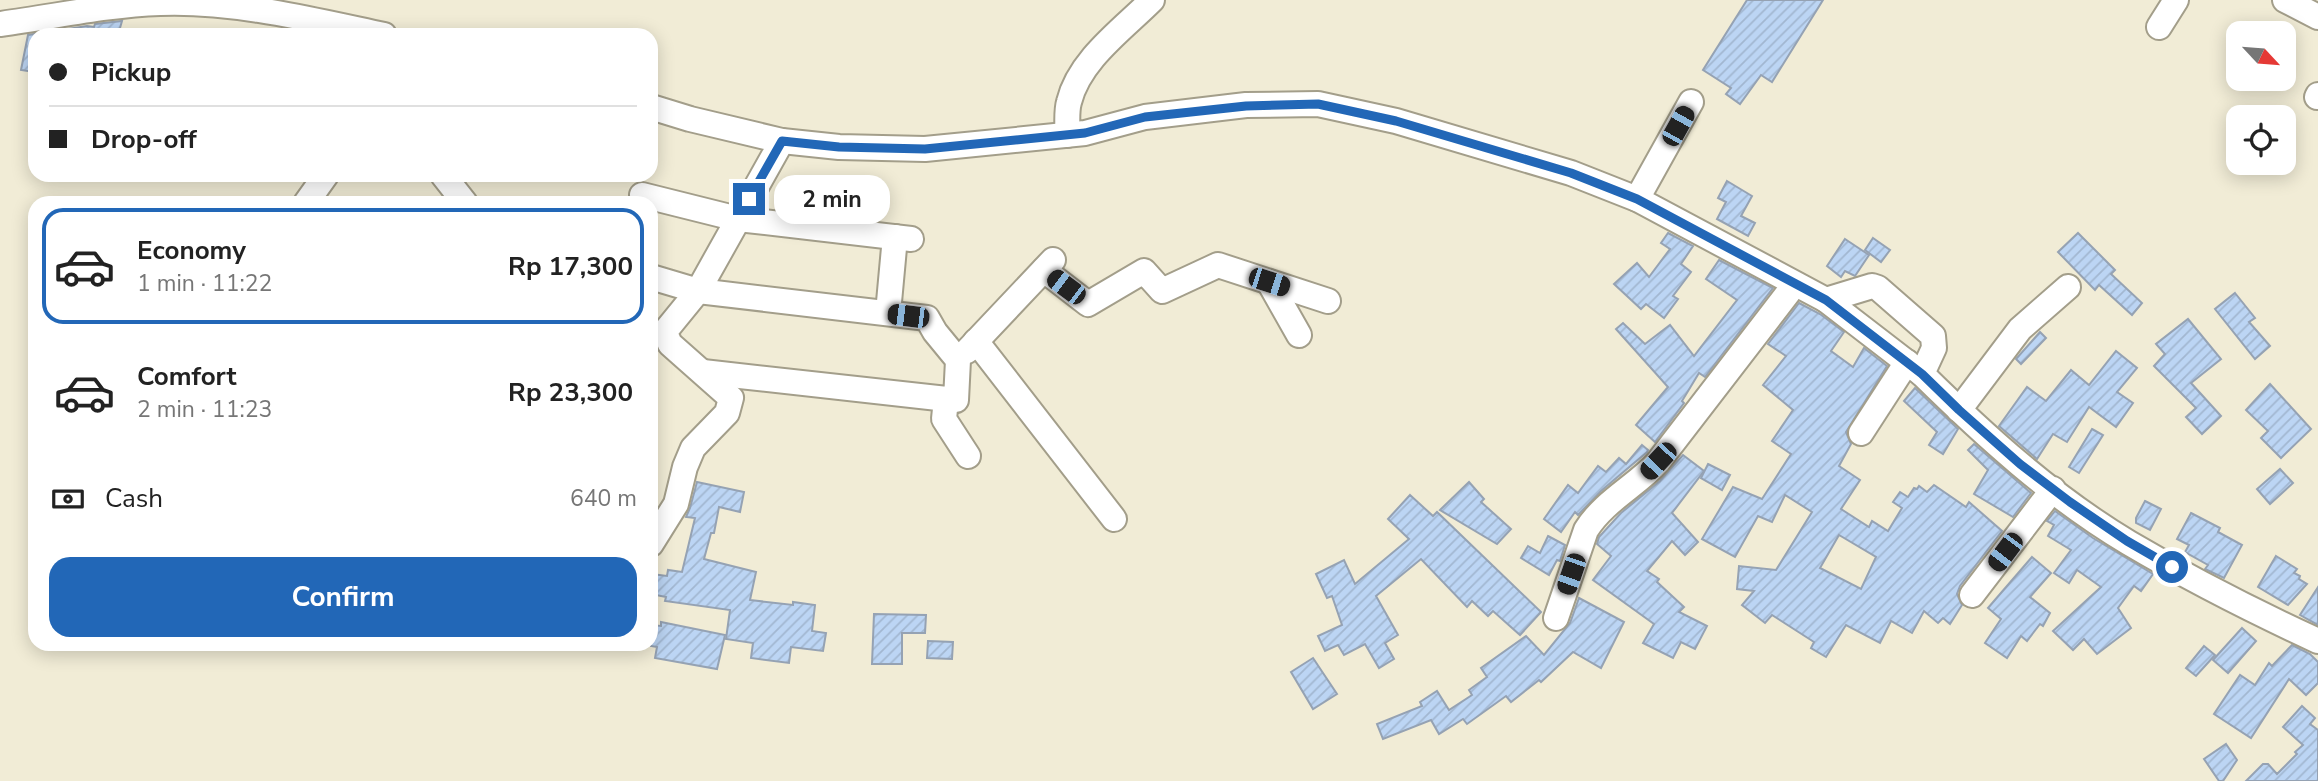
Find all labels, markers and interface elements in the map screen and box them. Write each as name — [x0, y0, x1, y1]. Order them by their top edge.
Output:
north arrow — [2226, 21, 2296, 91]
map controls — [2226, 21, 2296, 175]
text: Pickup — [91, 55, 171, 90]
car — [1659, 103, 1698, 149]
button: locate — [2226, 105, 2296, 175]
text: Drop-off — [91, 122, 197, 157]
callout: 2 min — [774, 174, 889, 224]
route end — [733, 183, 765, 215]
text: 2 min — [802, 184, 862, 215]
text: Economy — [137, 233, 246, 268]
icon: car — [53, 235, 116, 298]
text: Rp 17,300 — [508, 249, 633, 284]
car — [1043, 266, 1090, 308]
car — [1246, 266, 1293, 298]
text: 1 min · 11:22 — [137, 268, 272, 299]
car — [886, 303, 931, 329]
text: Comfort — [137, 359, 237, 394]
icon: car — [53, 361, 116, 424]
text: Rp 23,300 — [508, 375, 633, 410]
text: 2 min · 11:23 — [137, 394, 272, 425]
car — [1636, 438, 1681, 484]
icon: cash — [49, 480, 87, 518]
text: Cash — [105, 481, 163, 516]
text: 640 m — [570, 483, 637, 514]
car — [1984, 529, 2027, 575]
car — [1555, 551, 1588, 597]
route start — [2156, 551, 2188, 583]
button: Confirm — [49, 557, 637, 637]

